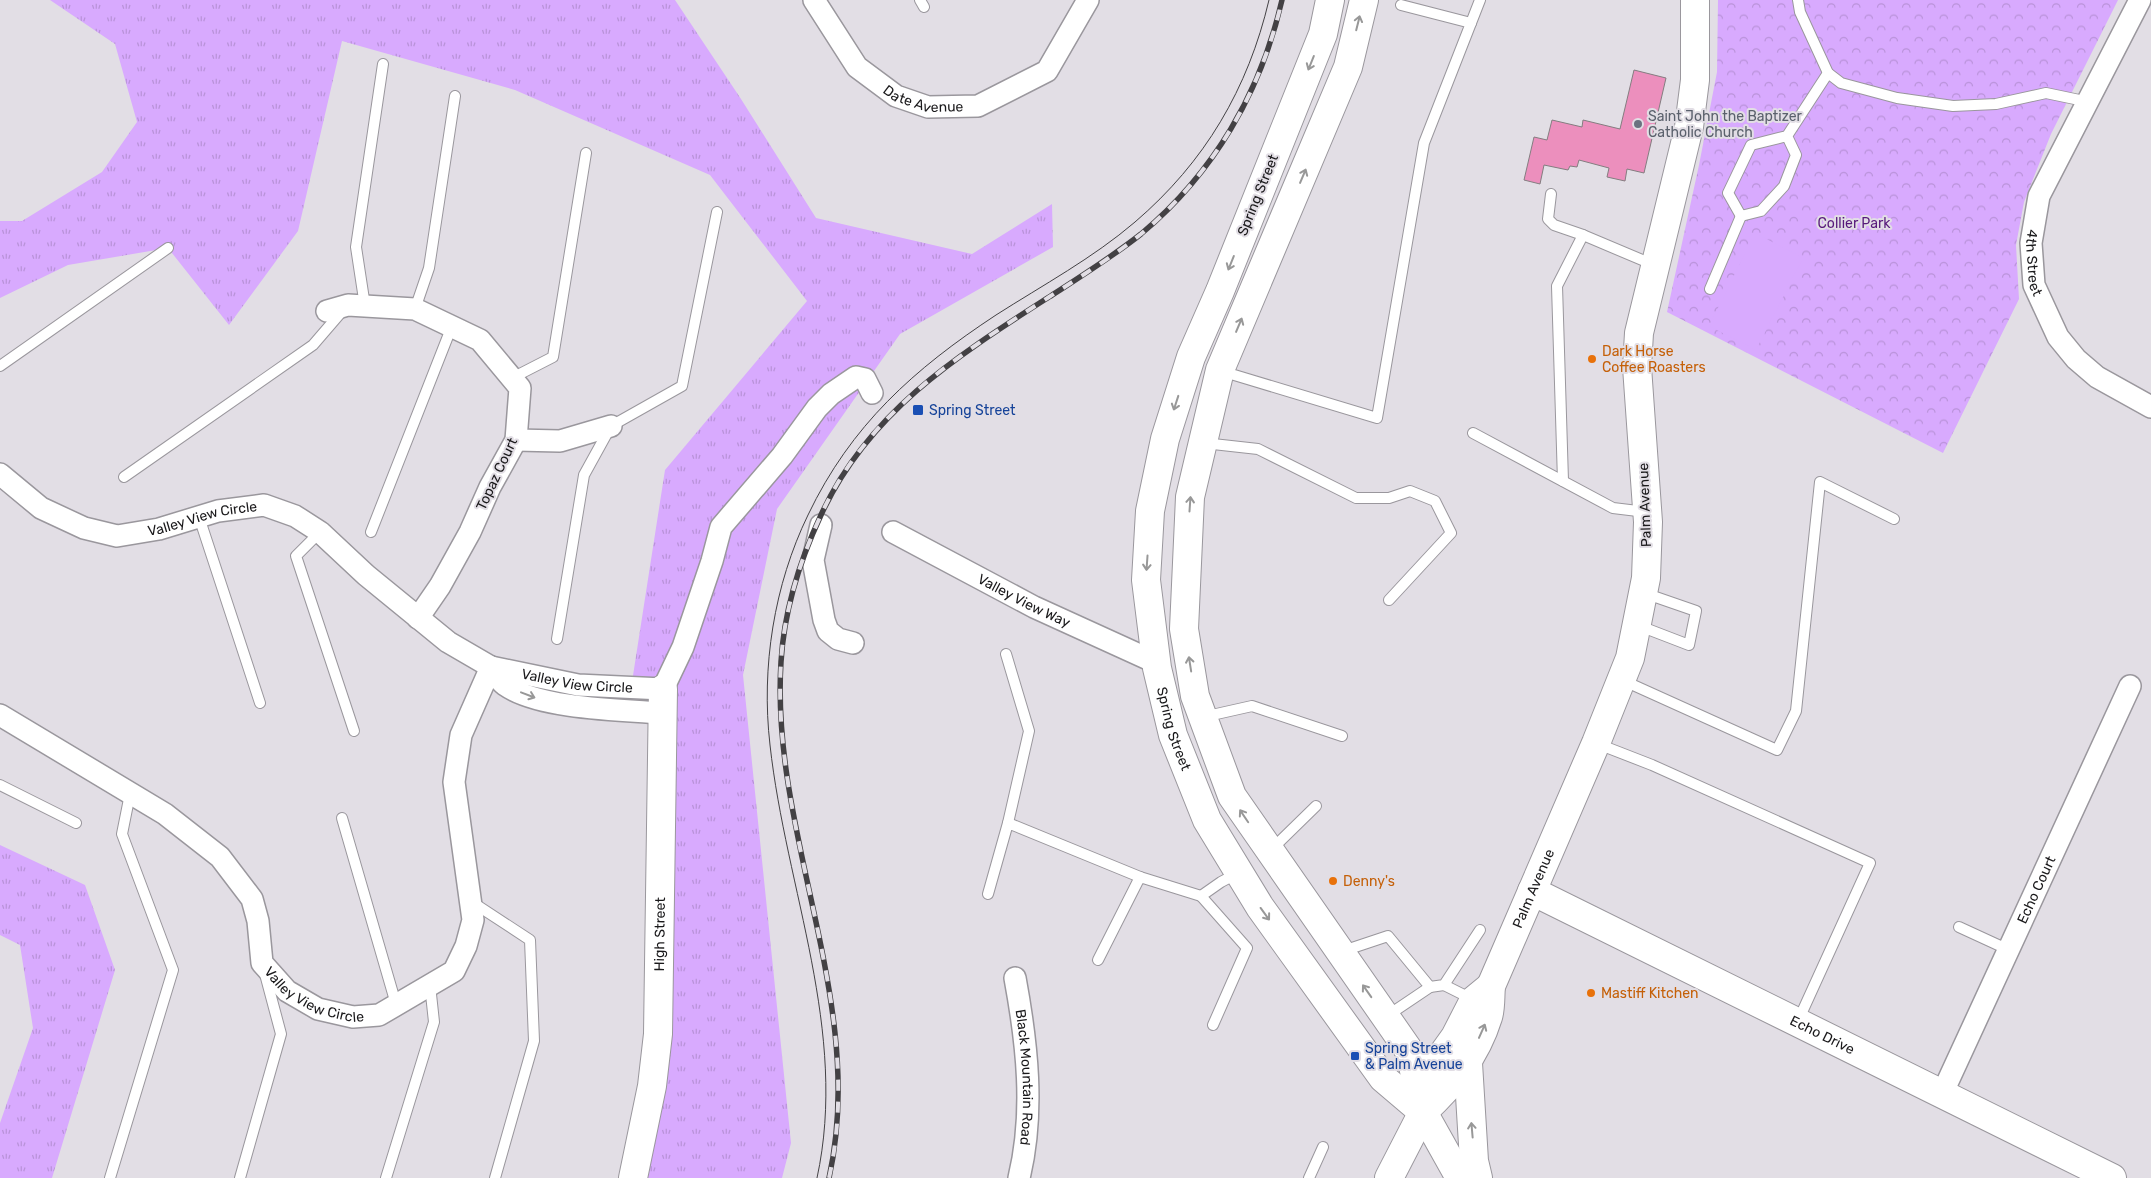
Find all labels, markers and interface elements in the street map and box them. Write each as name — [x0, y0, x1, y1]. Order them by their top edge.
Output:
one-way arrow — [1354, 16, 1364, 32]
one-way arrow — [1306, 55, 1316, 70]
street label: Date Avenue — [880, 81, 964, 116]
place label: Saint John the Baptizer Catholic Church — [1648, 108, 1803, 141]
marker: Saint John the Baptizer Catholic Church — [1632, 118, 1644, 130]
street label: Spring Street — [1234, 151, 1282, 238]
one-way arrow — [1298, 169, 1308, 184]
park label: Collier Park — [1818, 215, 1891, 232]
street label: 4th Street — [2022, 228, 2047, 299]
one-way arrow — [1226, 255, 1235, 270]
one-way arrow — [1235, 318, 1245, 333]
place label: Dark Horse Coffee Roasters — [1602, 343, 1706, 376]
marker: Dark Horse Coffee Roasters — [1586, 353, 1598, 365]
one-way arrow — [1171, 395, 1181, 411]
place label: Spring Street — [929, 402, 1016, 419]
marker: Spring Street — [911, 403, 925, 417]
street label: Topaz Court — [473, 435, 521, 513]
street label: Palm Avenue — [1635, 462, 1655, 548]
one-way arrow — [1186, 496, 1195, 512]
street label: Valley View Circle — [146, 497, 258, 539]
one-way arrow — [1142, 554, 1151, 570]
street label: Valley View Way — [975, 570, 1073, 631]
one-way arrow — [1184, 656, 1194, 672]
street label: Valley View Circle — [520, 665, 633, 696]
street label: Spring Street — [1153, 685, 1195, 773]
one-way arrow — [520, 691, 535, 700]
one-way arrow — [1239, 809, 1250, 823]
street label: Palm Avenue — [1509, 846, 1558, 931]
street label: Echo Court — [2013, 853, 2059, 926]
place label: Denny's — [1343, 873, 1395, 890]
marker: Denny's — [1327, 875, 1339, 887]
street label: High Street — [650, 897, 668, 972]
one-way arrow — [1260, 907, 1270, 921]
street label: Valley View Circle — [261, 963, 365, 1026]
one-way arrow — [1362, 984, 1372, 998]
place label: Mastiff Kitchen — [1601, 985, 1698, 1002]
marker: Mastiff Kitchen — [1585, 987, 1597, 999]
street label: Black Mountain Road — [1012, 1008, 1036, 1146]
street label: Echo Drive — [1787, 1012, 1858, 1058]
one-way arrow — [1478, 1024, 1487, 1039]
place label: Spring Street & Palm Avenue — [1365, 1040, 1463, 1073]
marker: Spring Street & Palm Avenue — [1349, 1050, 1361, 1062]
one-way arrow — [1467, 1122, 1476, 1138]

